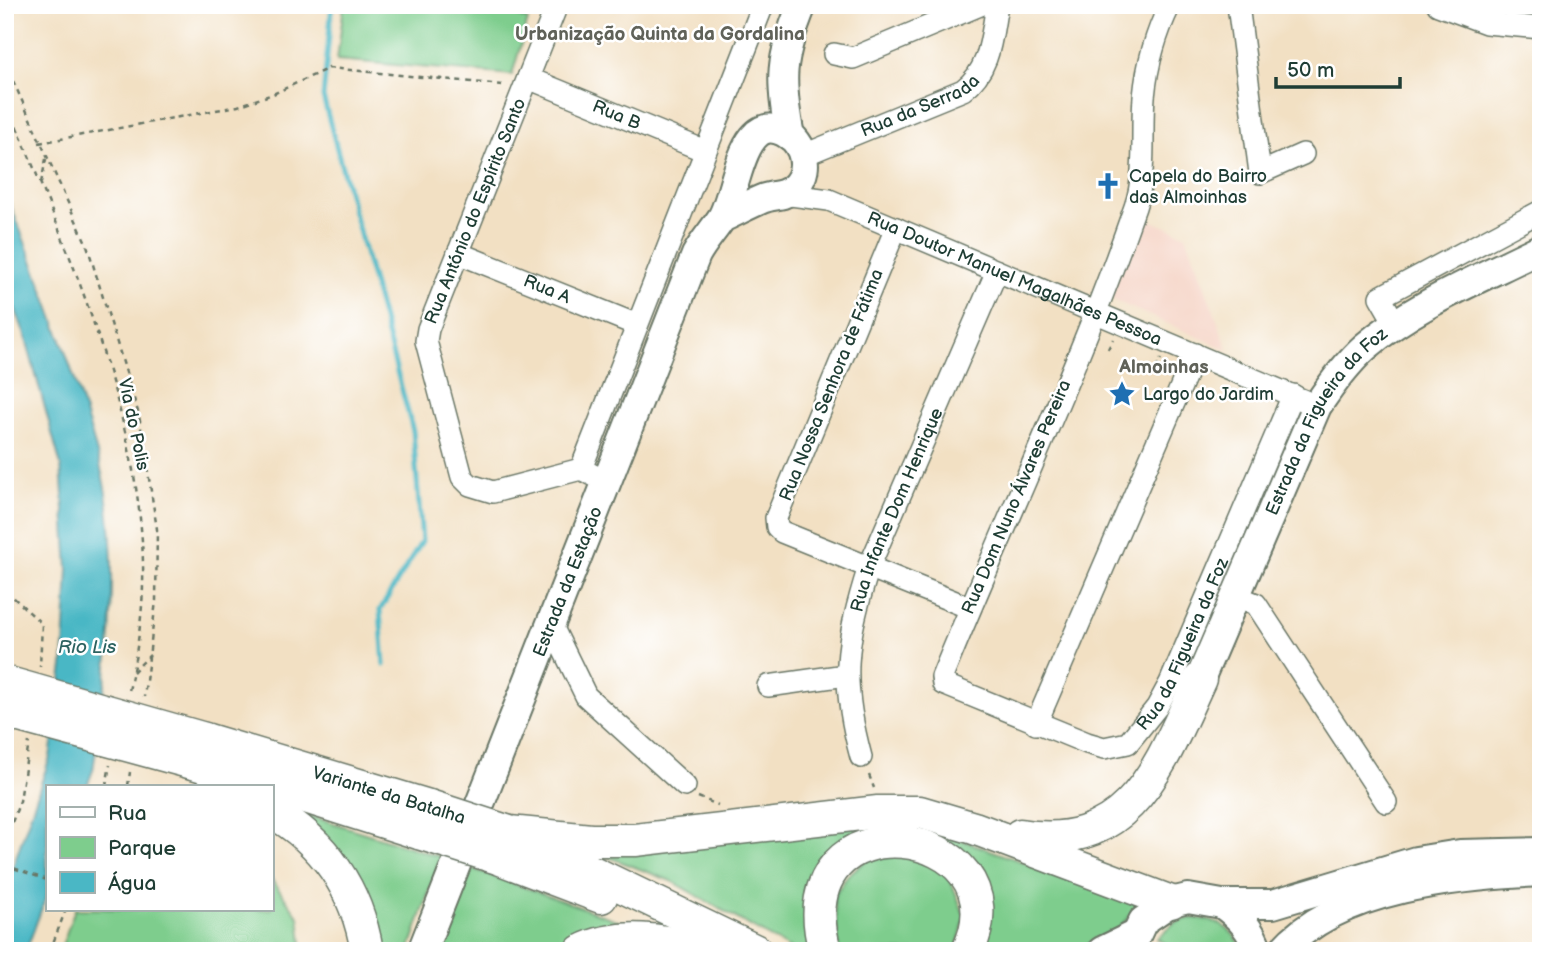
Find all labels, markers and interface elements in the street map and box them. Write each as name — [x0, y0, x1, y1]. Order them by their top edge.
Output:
district label: Urbanização Quinta da Gordalina — [515, 23, 805, 46]
scale bar — [1276, 46, 1401, 90]
text: 50 m — [1287, 58, 1334, 83]
street label: Rua da Serrada — [858, 71, 984, 142]
street label: Rua António do Espírito Santo — [421, 95, 530, 327]
street label: Rua B — [589, 96, 644, 134]
place label: Capela do Bairro das Almoinhas — [1129, 166, 1267, 208]
church icon: Capela do Bairro das Almoinhas — [1093, 171, 1123, 201]
street label: Rua Doutor Manuel Magalhães Pessoa — [864, 207, 1165, 350]
street label: Rua Nossa Senhora de Fátima — [775, 266, 888, 504]
street label: Rua A — [520, 270, 573, 308]
street label: Estrada da Figueira da Foz — [1261, 323, 1392, 518]
district label: Almoinhas — [1118, 356, 1209, 379]
street label: Via do Polis — [113, 376, 154, 472]
street label: Rua Dom Nuno Álvares Pereira — [956, 376, 1075, 618]
place icon: Largo do Jardim — [1107, 379, 1137, 409]
place label: Largo do Jardim — [1143, 384, 1274, 405]
street label: Rua Infante Dom Henrique — [846, 404, 948, 614]
street label: Estrada da Estação — [529, 504, 607, 660]
street label: Rua da Figueira da Foz — [1132, 554, 1233, 735]
water label: Rio Lis — [58, 636, 117, 659]
street label: Variante da Batalha — [310, 762, 468, 829]
legend — [46, 785, 273, 911]
text: Rua — [108, 801, 147, 826]
text: Parque — [108, 836, 176, 861]
text: Água — [108, 871, 156, 896]

